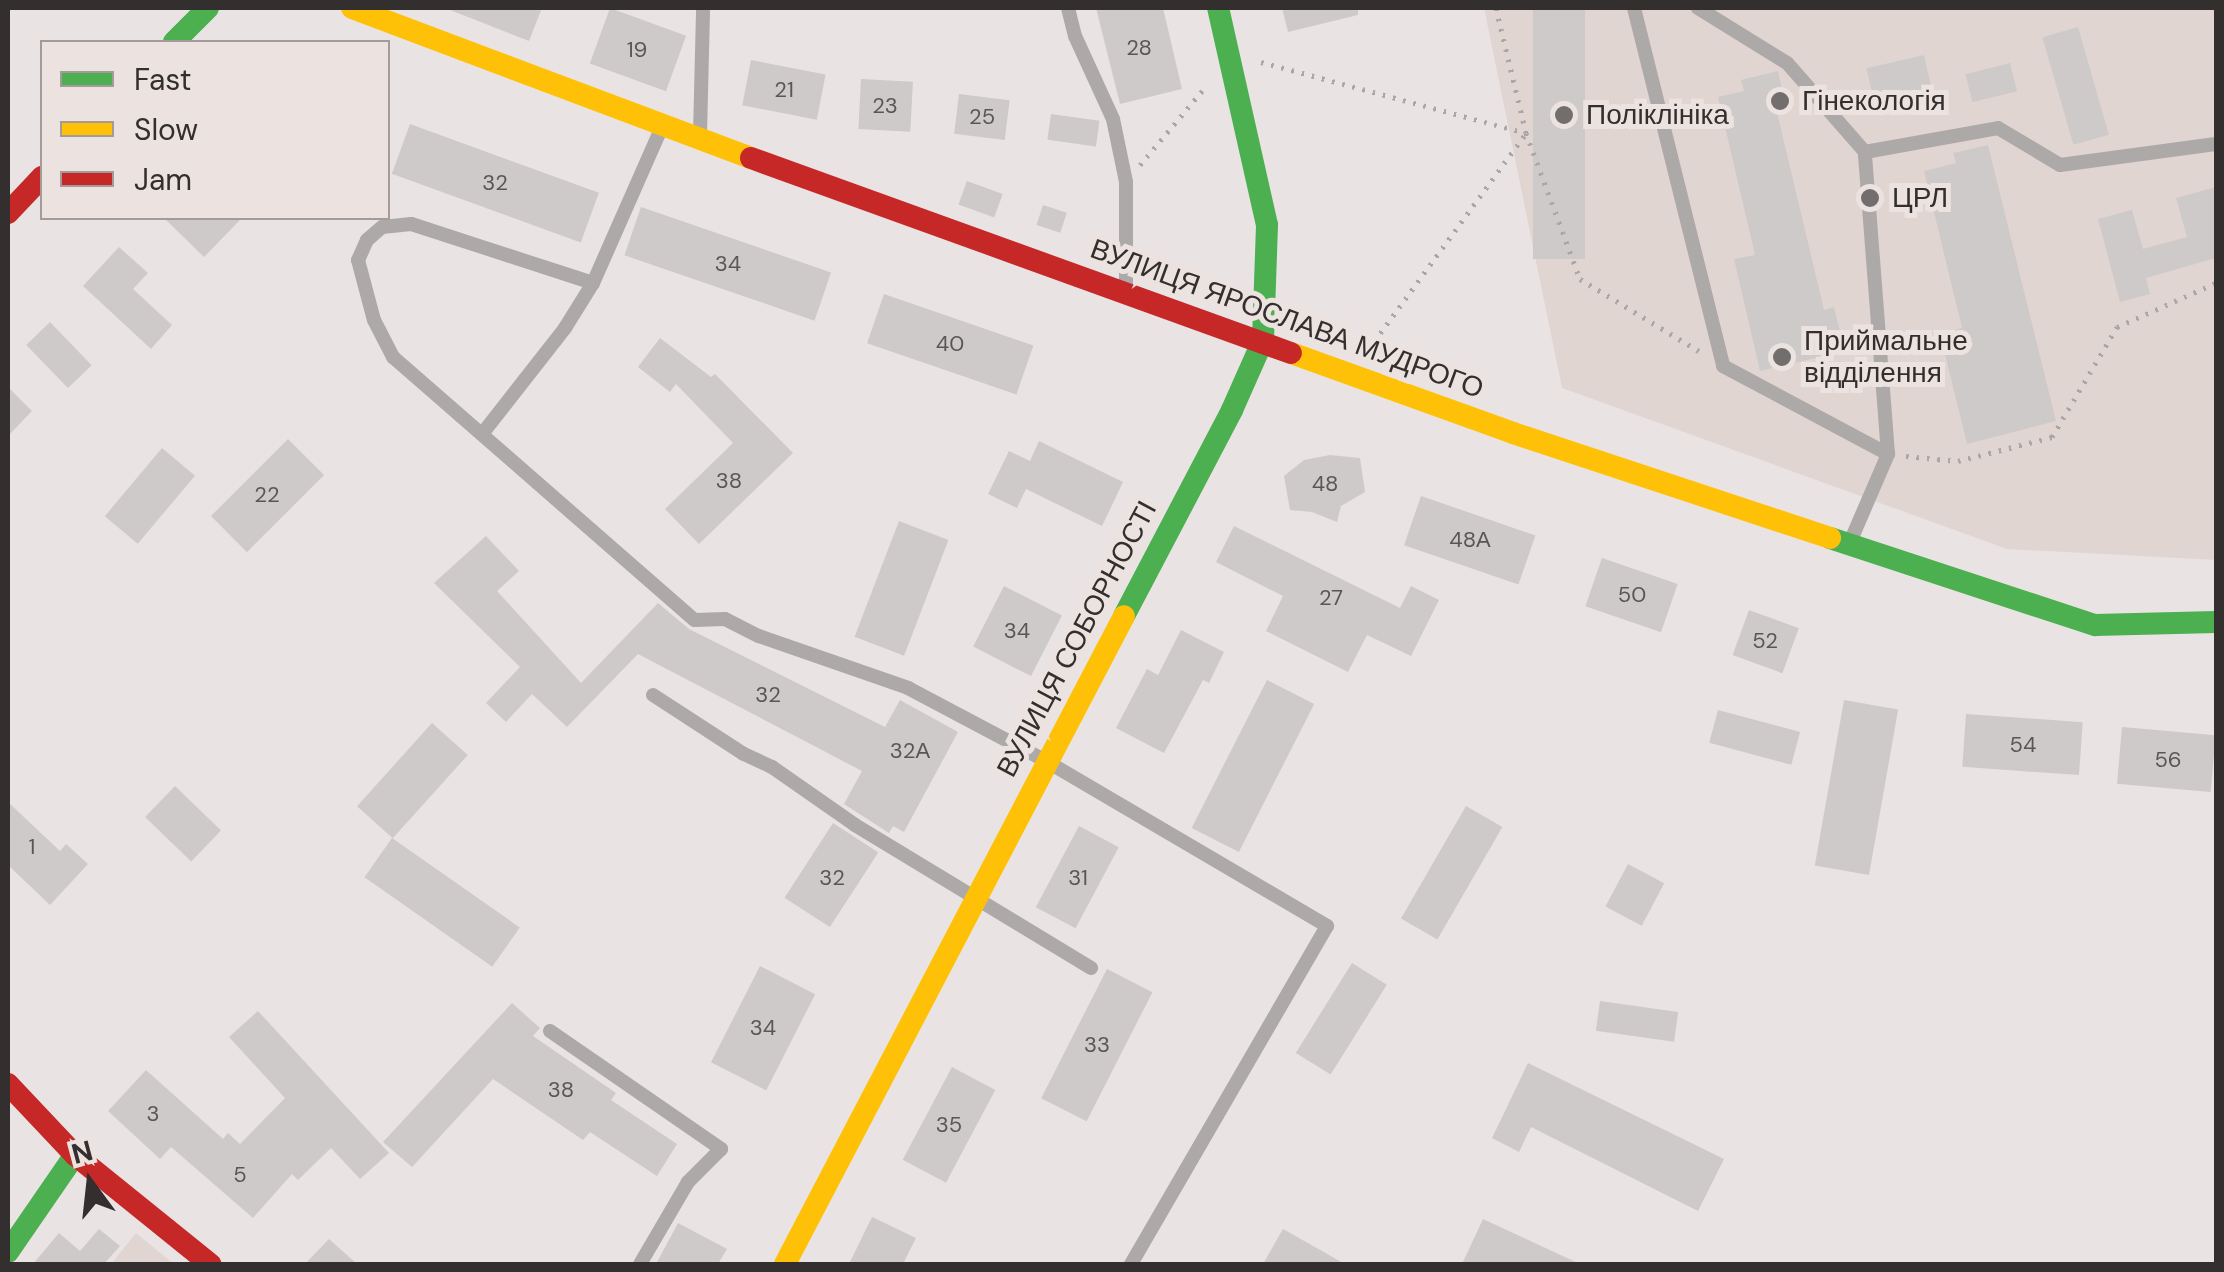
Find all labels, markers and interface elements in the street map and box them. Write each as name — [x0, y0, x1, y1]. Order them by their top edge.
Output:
house number: 28 — [1126, 35, 1152, 61]
house number: 19 — [627, 37, 647, 63]
legend — [40, 40, 390, 220]
text: Fast — [134, 60, 192, 99]
house number: 21 — [774, 77, 794, 103]
place label: Гінекологія — [1802, 84, 1946, 118]
marker: Гінекологія — [1767, 88, 1793, 114]
house number: 23 — [872, 93, 898, 119]
place label: Поліклініка — [1586, 98, 1729, 132]
marker: Поліклініка — [1551, 102, 1577, 128]
house number: 25 — [969, 104, 995, 130]
text: Slow — [134, 110, 198, 149]
text: Jam — [134, 160, 192, 199]
house number: 32 — [482, 170, 508, 196]
place label: ЦРЛ — [1892, 181, 1948, 215]
marker: ЦРЛ — [1857, 185, 1883, 211]
street label: ВУЛИЦЯ ЯРОСЛАВА МУДРОГО — [1086, 232, 1488, 406]
house number: 34 — [715, 251, 741, 277]
place label: Приймальне відділення — [1804, 324, 1968, 390]
house number: 40 — [936, 331, 964, 357]
marker: Приймальне відділення — [1769, 344, 1795, 370]
house number: 38 — [716, 468, 742, 494]
house number: 48 — [1312, 471, 1338, 497]
house number: 22 — [254, 482, 280, 508]
street label: ВУЛИЦЯ СОБОРНОСТІ — [990, 495, 1164, 783]
house number: 48А — [1449, 527, 1491, 553]
house number: 50 — [1618, 582, 1646, 608]
house number: 27 — [1319, 585, 1343, 611]
house number: 34 — [1004, 618, 1030, 644]
house number: 52 — [1752, 628, 1778, 654]
house number: 32 — [755, 682, 781, 708]
house number: 54 — [2010, 732, 2036, 758]
house number: 32А — [890, 738, 930, 764]
house number: 56 — [2154, 747, 2182, 773]
house number: 1 — [29, 834, 35, 860]
house number: 32 — [819, 865, 845, 891]
house number: 31 — [1068, 865, 1088, 891]
house number: 34 — [750, 1015, 776, 1041]
house number: 33 — [1084, 1032, 1110, 1058]
house number: 38 — [548, 1077, 574, 1103]
house number: 3 — [146, 1101, 160, 1127]
house number: 35 — [936, 1112, 962, 1138]
north arrow — [40, 1132, 140, 1232]
text: N — [67, 1132, 97, 1173]
house number: 5 — [233, 1162, 247, 1188]

